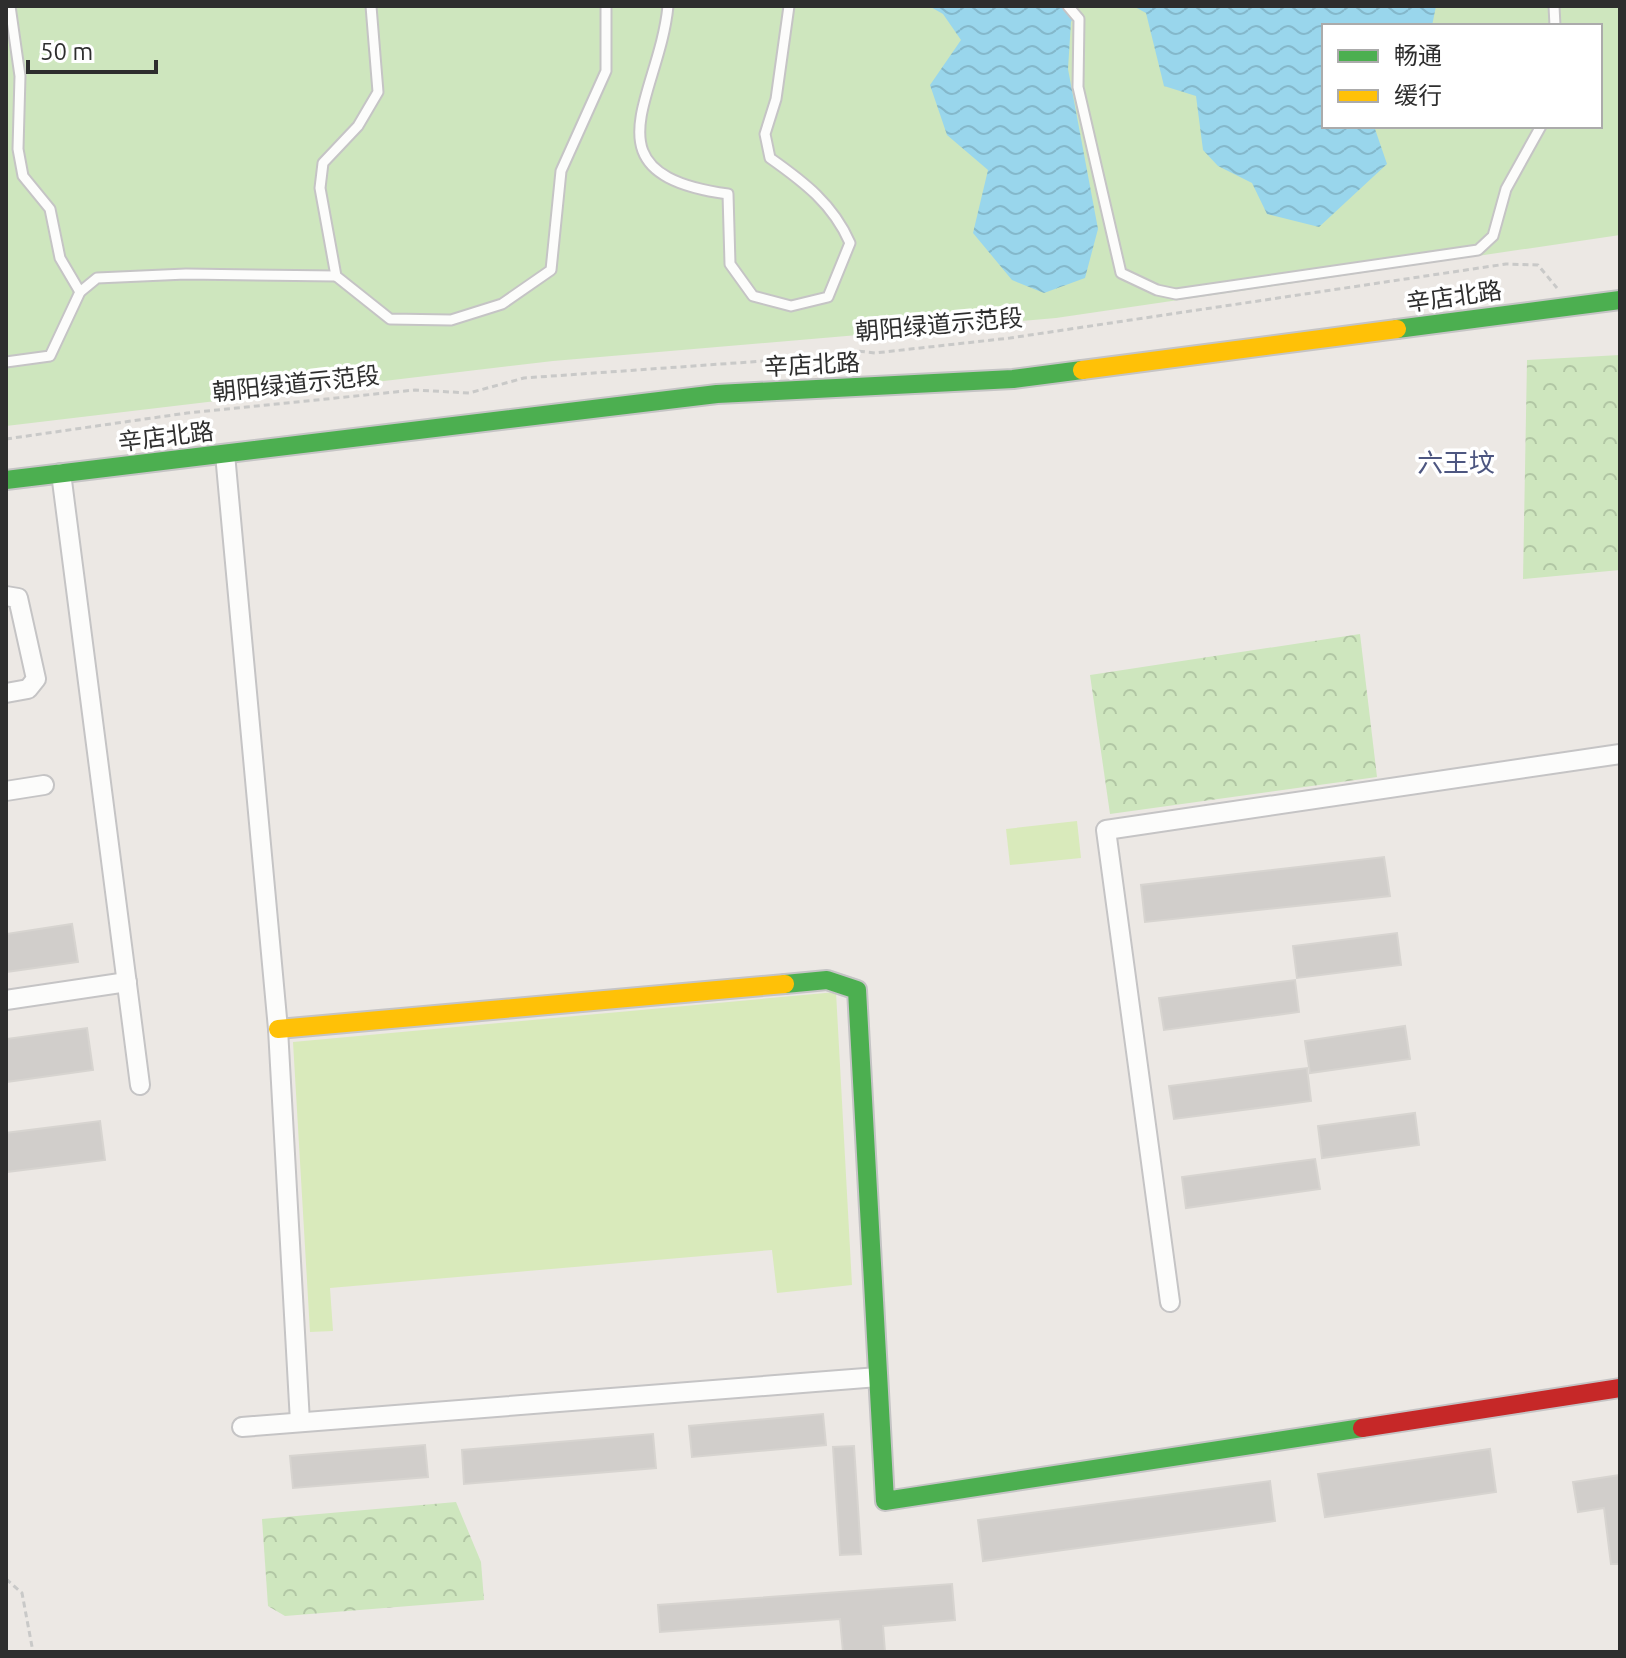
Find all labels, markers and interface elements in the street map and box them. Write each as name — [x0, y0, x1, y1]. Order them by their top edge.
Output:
scale bar — [28, 24, 156, 74]
legend — [1322, 24, 1602, 128]
text: 50 m — [40, 38, 93, 65]
text: 畅通 — [1394, 42, 1442, 69]
text: 缓行 — [1394, 82, 1442, 109]
street label: 辛店北路 — [1405, 276, 1503, 317]
street label: 朝阳绿道示范段 — [854, 304, 1024, 345]
street label: 辛店北路 — [763, 349, 861, 380]
street label: 朝阳绿道示范段 — [211, 361, 381, 406]
street label: 辛店北路 — [117, 417, 215, 456]
district label: 六王坟 — [1417, 448, 1495, 477]

